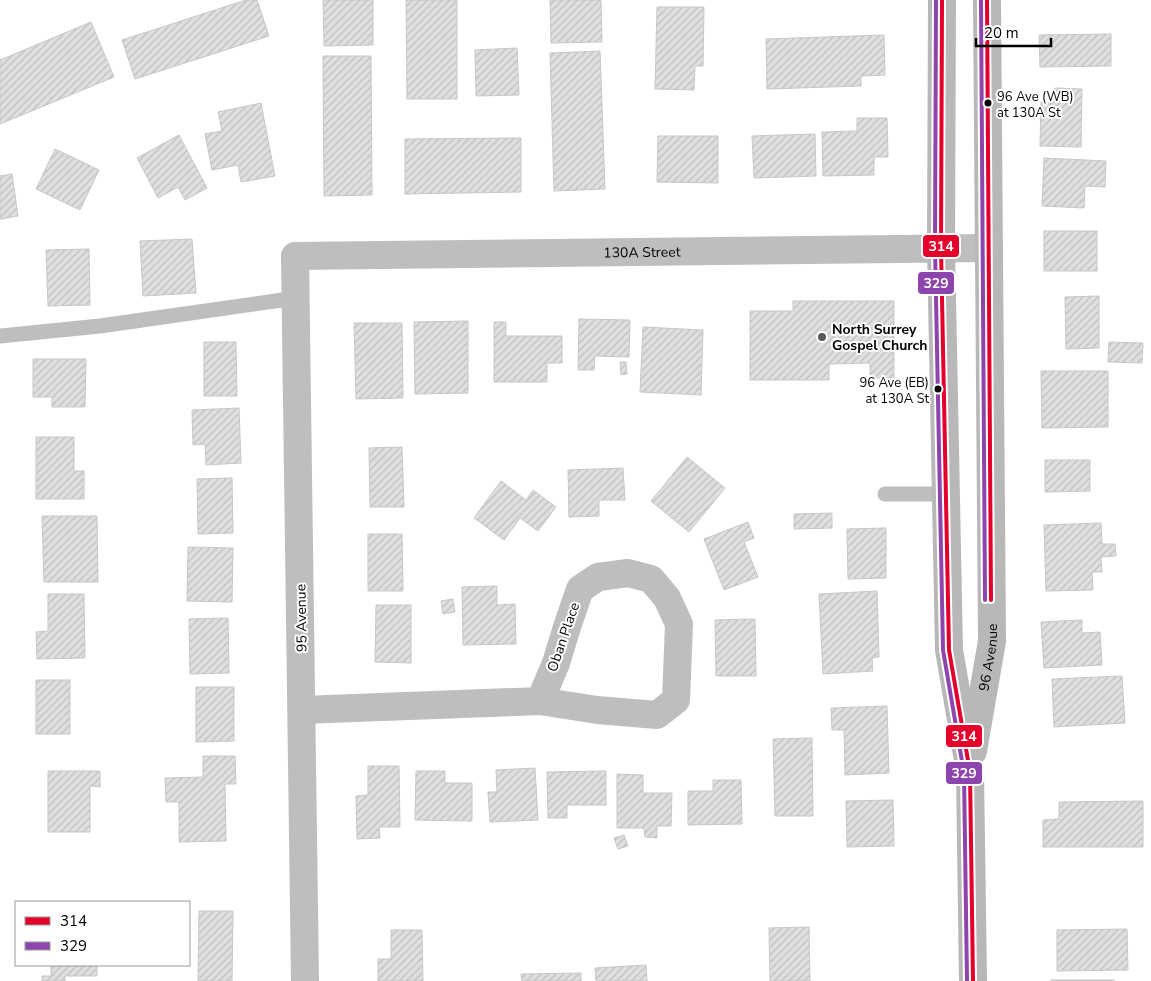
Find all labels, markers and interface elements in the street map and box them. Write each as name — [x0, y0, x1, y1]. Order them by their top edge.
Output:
scale bar — [976, 15, 1051, 47]
text: 20 m — [984, 23, 1019, 43]
place label: 96 Ave (WB) at 130A St — [997, 88, 1074, 122]
marker: 96 Ave (WB) at 130A St — [983, 98, 993, 108]
line badge: 314 — [922, 234, 960, 258]
text: 314 — [928, 237, 954, 256]
street label: 130A Street — [603, 243, 681, 262]
line badge: 329 — [917, 271, 955, 295]
text: 329 — [923, 274, 949, 293]
place label: North Surrey Gospel Church — [832, 320, 927, 355]
marker: North Surrey Gospel Church — [816, 331, 828, 343]
place label: 96 Ave (EB) at 130A St — [859, 374, 929, 408]
marker: 96 Ave (EB) at 130A St — [933, 384, 943, 394]
street label: 95 Avenue — [291, 584, 312, 652]
street label: Oban Place — [543, 600, 584, 674]
street label: 96 Avenue — [975, 624, 1002, 693]
line badge: 314 — [945, 724, 983, 748]
text: 314 — [951, 727, 977, 746]
line badge: 329 — [945, 761, 983, 785]
text: 329 — [951, 764, 977, 783]
legend — [15, 901, 190, 966]
text: 314 — [60, 911, 87, 931]
text: 329 — [60, 936, 87, 956]

